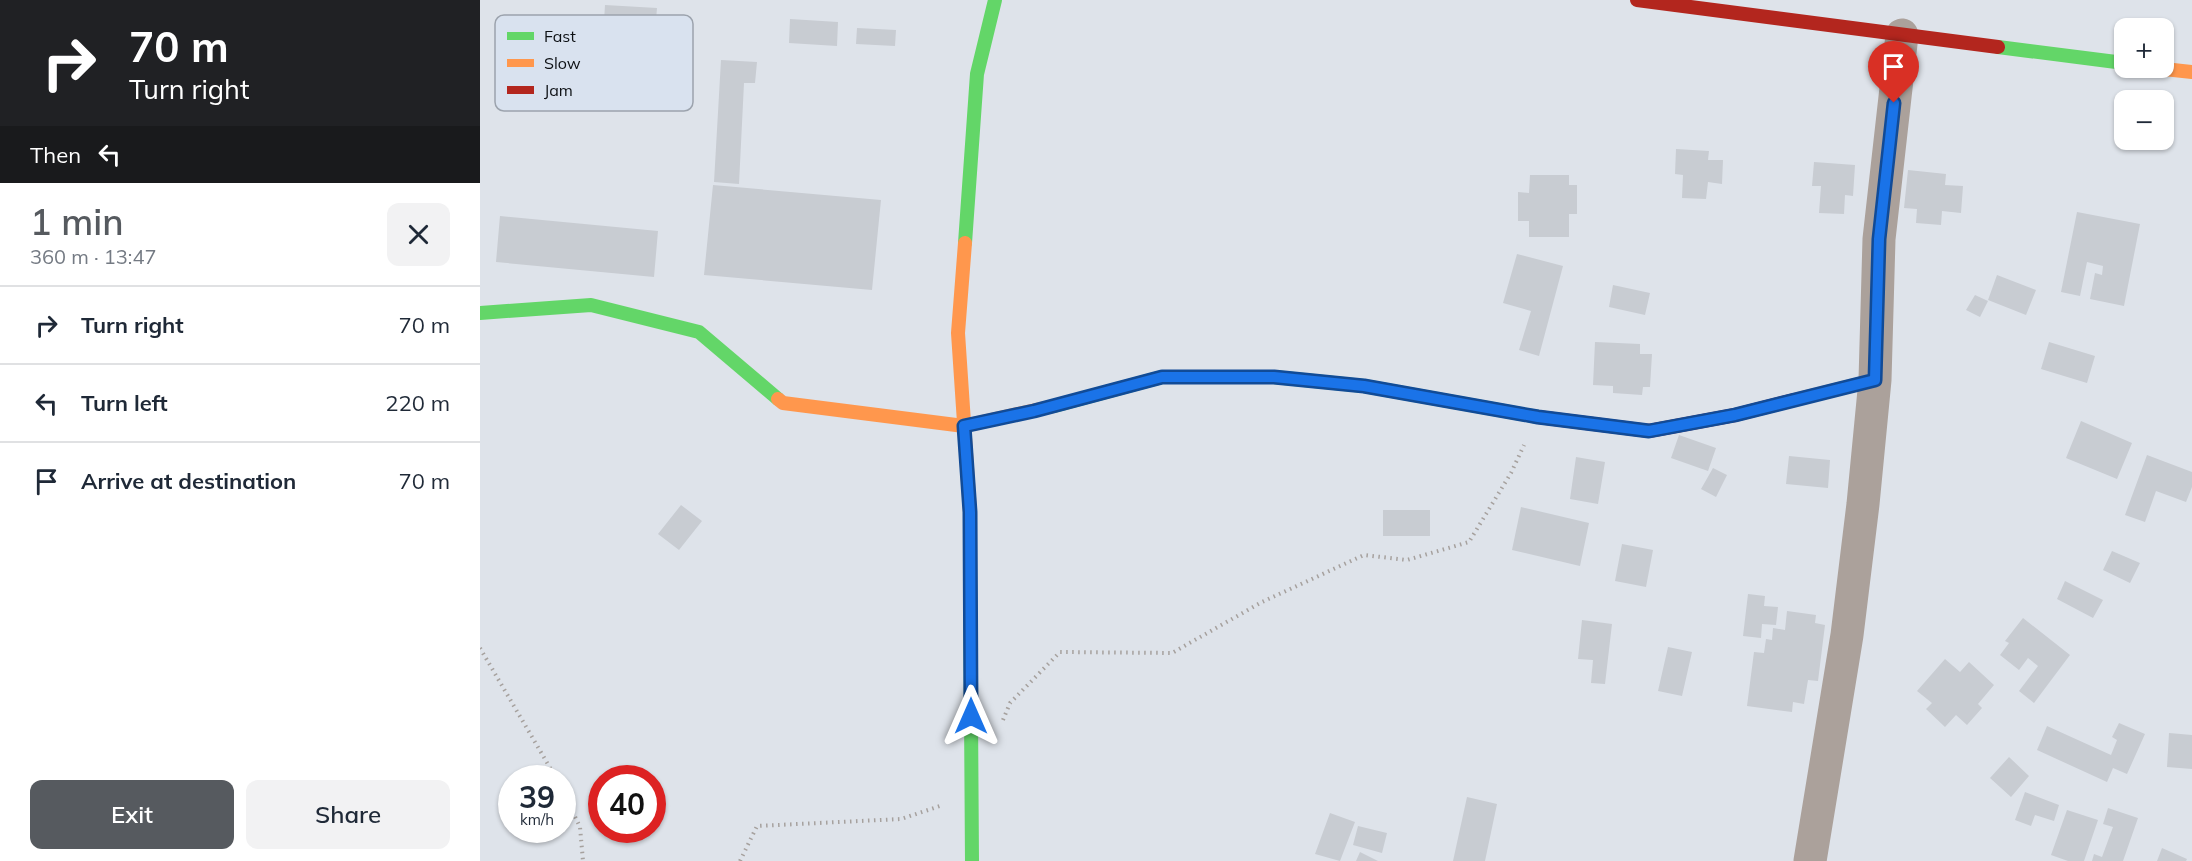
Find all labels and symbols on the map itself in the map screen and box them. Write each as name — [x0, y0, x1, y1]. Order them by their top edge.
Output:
legend — [495, 15, 693, 111]
text: Fast — [544, 26, 576, 46]
pin — [1868, 41, 1919, 103]
text: Slow — [544, 53, 581, 73]
text: Jam — [544, 80, 573, 100]
position arrow — [939, 684, 1003, 748]
speed limit sign: 40 — [588, 765, 666, 843]

